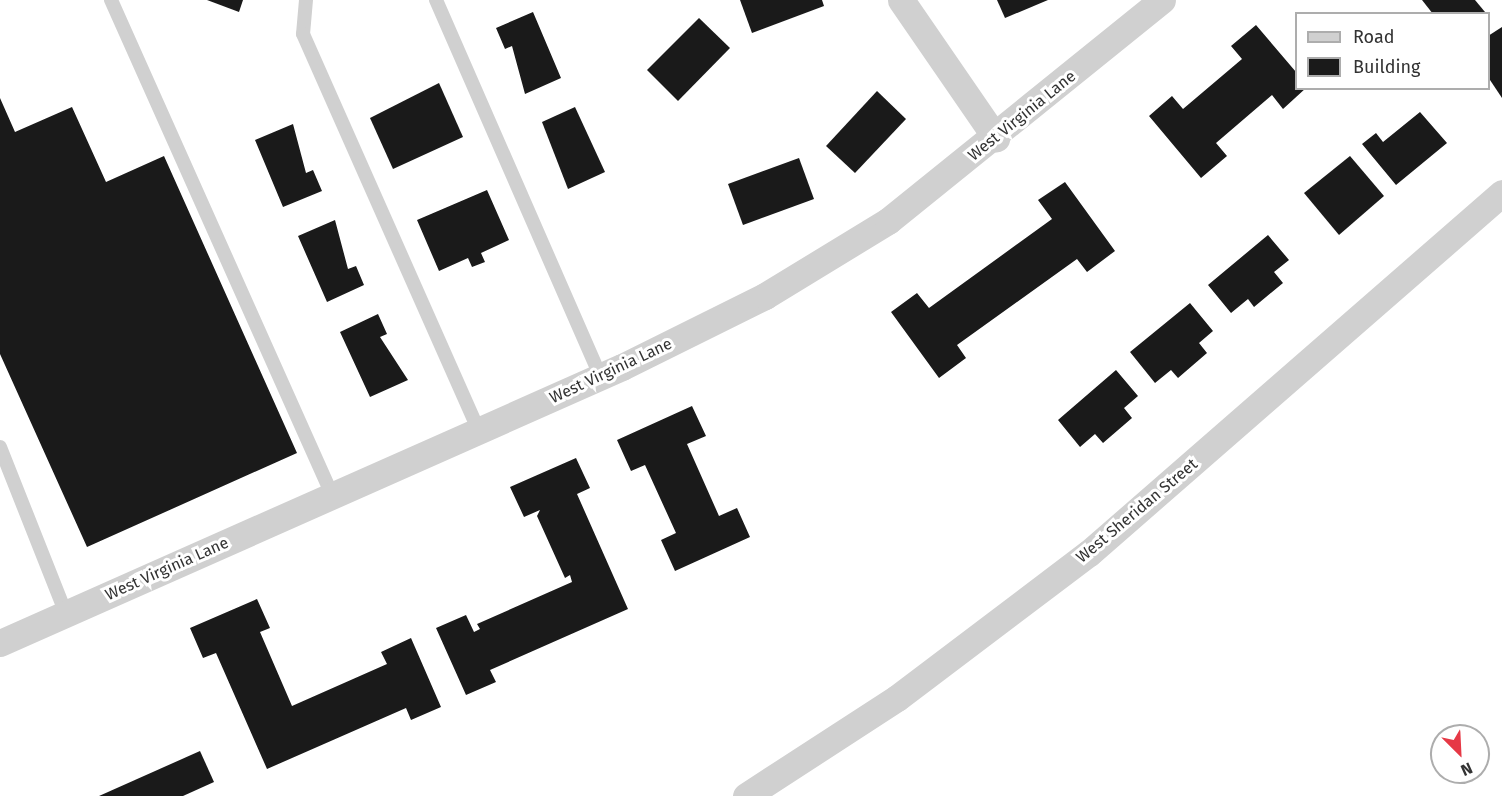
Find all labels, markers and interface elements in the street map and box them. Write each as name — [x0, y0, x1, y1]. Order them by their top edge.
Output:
legend — [1295, 12, 1490, 90]
text: Road — [1353, 26, 1395, 48]
text: Building — [1353, 56, 1420, 78]
street label: West Virginia Lane — [964, 67, 1080, 165]
street label: West Virginia Lane — [547, 334, 675, 408]
street label: West Sheridan Street — [1073, 455, 1201, 567]
street label: West Virginia Lane — [102, 533, 232, 605]
north arrow — [1430, 724, 1490, 784]
text: N — [1458, 758, 1475, 780]

